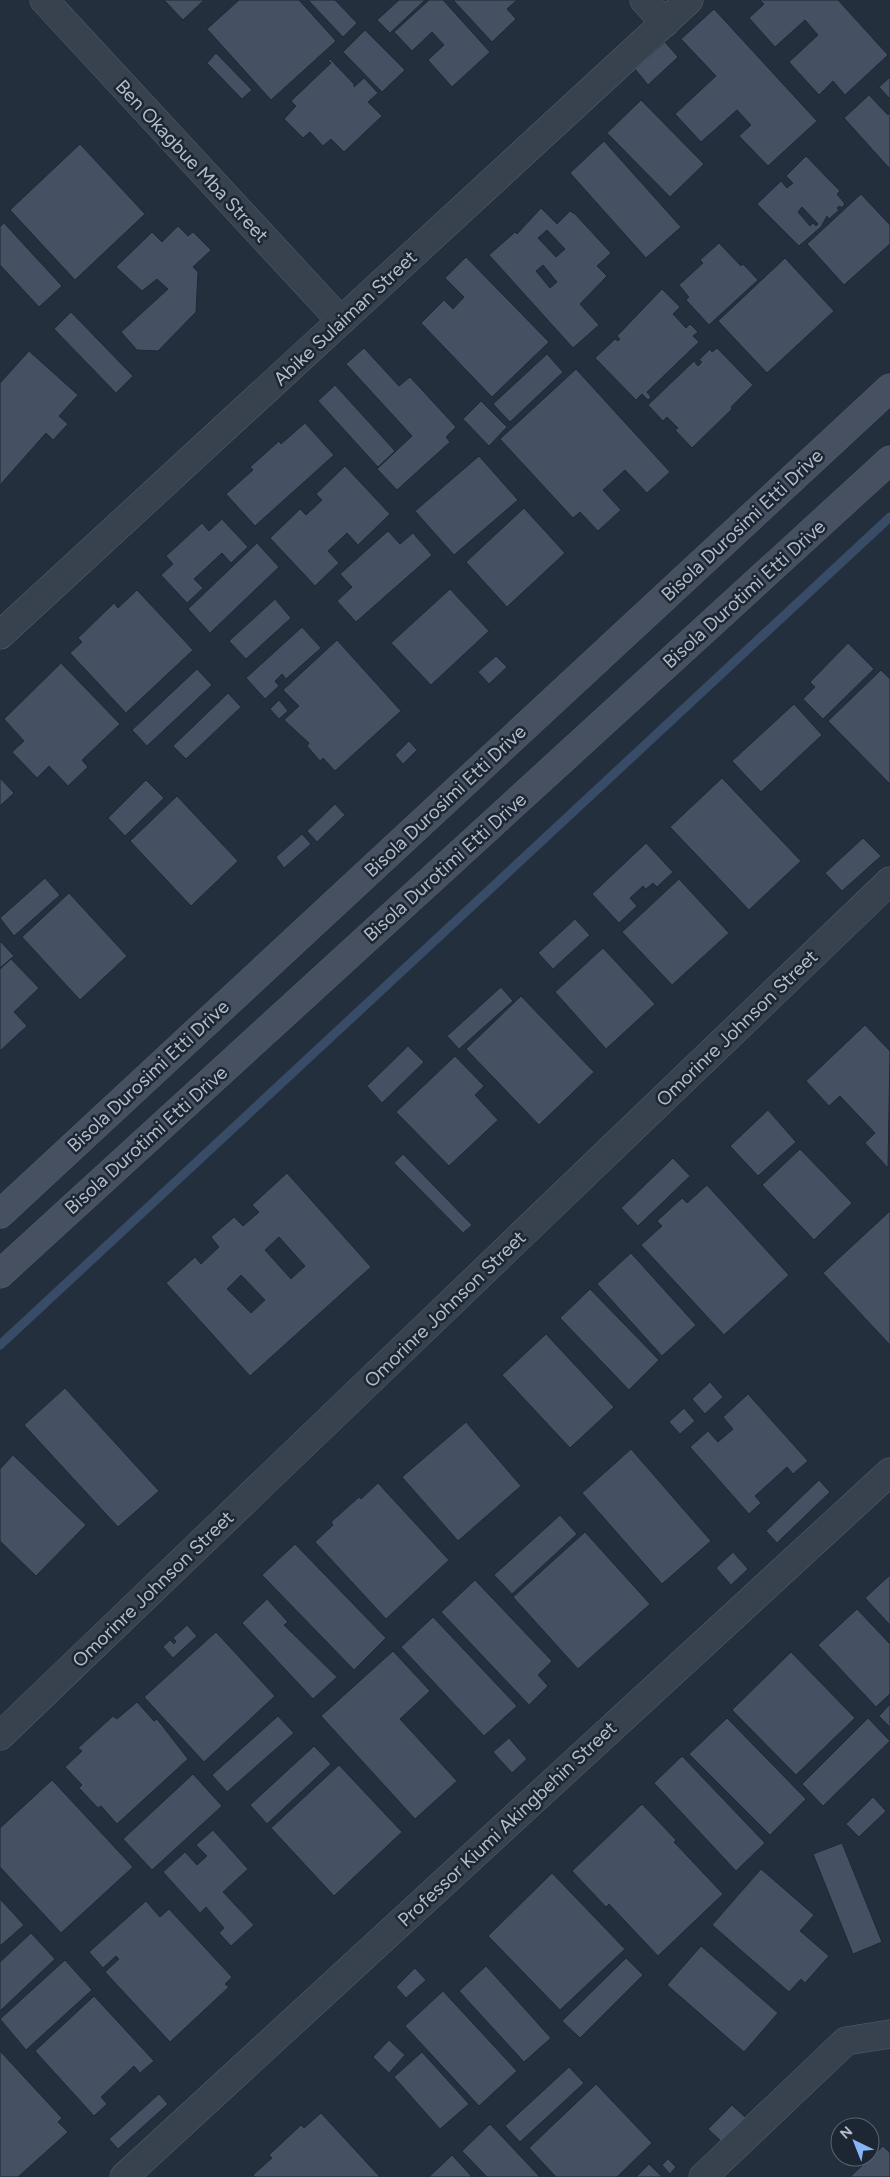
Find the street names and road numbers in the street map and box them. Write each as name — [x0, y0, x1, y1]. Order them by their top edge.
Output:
street label: Ben Okagbue Mba Street — [111, 75, 273, 247]
street label: Abike Sulaiman Street — [269, 246, 421, 390]
street label: Bisola Durosimi Etti Drive — [656, 444, 828, 606]
street label: Bisola Durotimi Etti Drive — [658, 515, 830, 673]
street label: Bisola Durosimi Etti Drive — [359, 720, 531, 882]
street label: Bisola Durotimi Etti Drive — [359, 788, 531, 946]
street label: Omorinre Johnson Street — [652, 945, 822, 1111]
street label: Bisola Durosimi Etti Drive — [62, 995, 234, 1157]
street label: Bisola Durotimi Etti Drive — [60, 1061, 232, 1219]
street label: Omorinre Johnson Street — [360, 1226, 530, 1392]
street label: Omorinre Johnson Street — [68, 1506, 238, 1672]
street label: Professor Kiumi Akingbehin Street — [393, 1716, 621, 1932]

